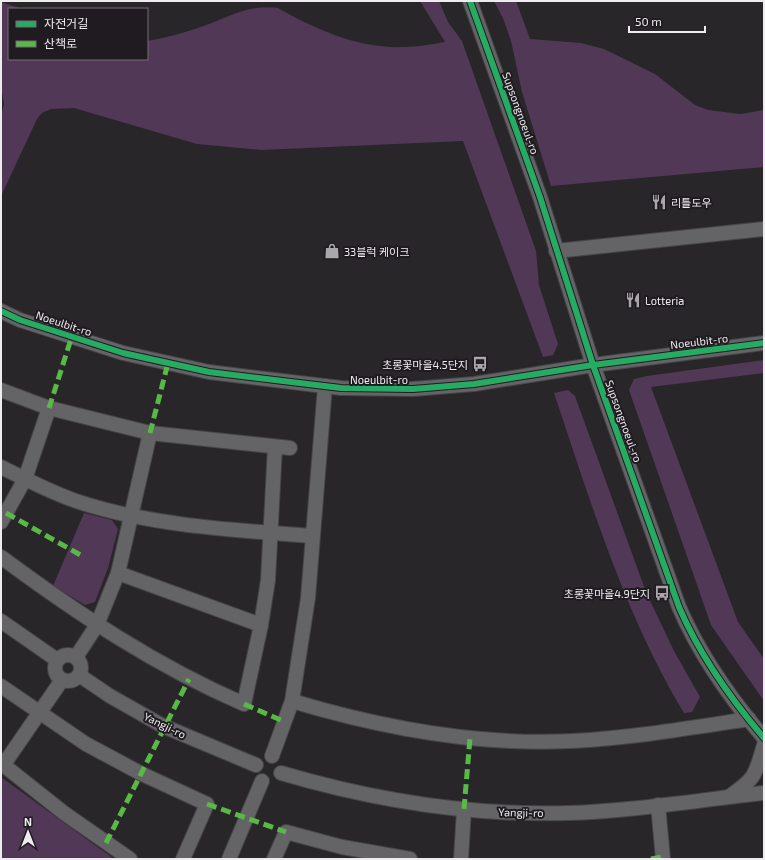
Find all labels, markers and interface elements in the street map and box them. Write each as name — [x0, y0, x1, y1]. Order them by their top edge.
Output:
legend — [8, 8, 148, 60]
scale bar — [629, 8, 705, 34]
text: 50 m — [635, 14, 662, 28]
text: 자전거길 — [44, 16, 88, 30]
text: 산책로 — [44, 36, 77, 50]
street label: Supsongnoeul-ro — [500, 70, 542, 156]
restaurant icon: 리틀도우 — [650, 193, 668, 211]
place label: 리틀도우 — [671, 196, 711, 209]
shop icon: 33블럭 케이크 — [323, 242, 341, 260]
place label: 33블럭 케이크 — [344, 245, 409, 258]
restaurant icon: Lotteria — [624, 291, 642, 309]
place label: Lotteria — [645, 294, 684, 307]
street label: Noeulbit-ro — [34, 308, 94, 338]
street label: Noeulbit-ro — [669, 331, 729, 351]
bus stop icon: 초롱꽃마을4.5단지 — [471, 355, 489, 373]
place label: 초롱꽃마을4.5단지 — [382, 358, 468, 371]
street label: Noeulbit-ro — [350, 373, 408, 386]
street label: Supsongnoeul-ro — [603, 378, 645, 464]
bus stop icon: 초롱꽃마을4.9단지 — [653, 584, 671, 602]
place label: 초롱꽃마을4.9단지 — [564, 587, 650, 600]
street label: Yangji-ro — [141, 709, 188, 742]
street label: Yangji-ro — [498, 805, 544, 820]
north arrow — [8, 812, 48, 852]
text: N — [24, 815, 32, 828]

